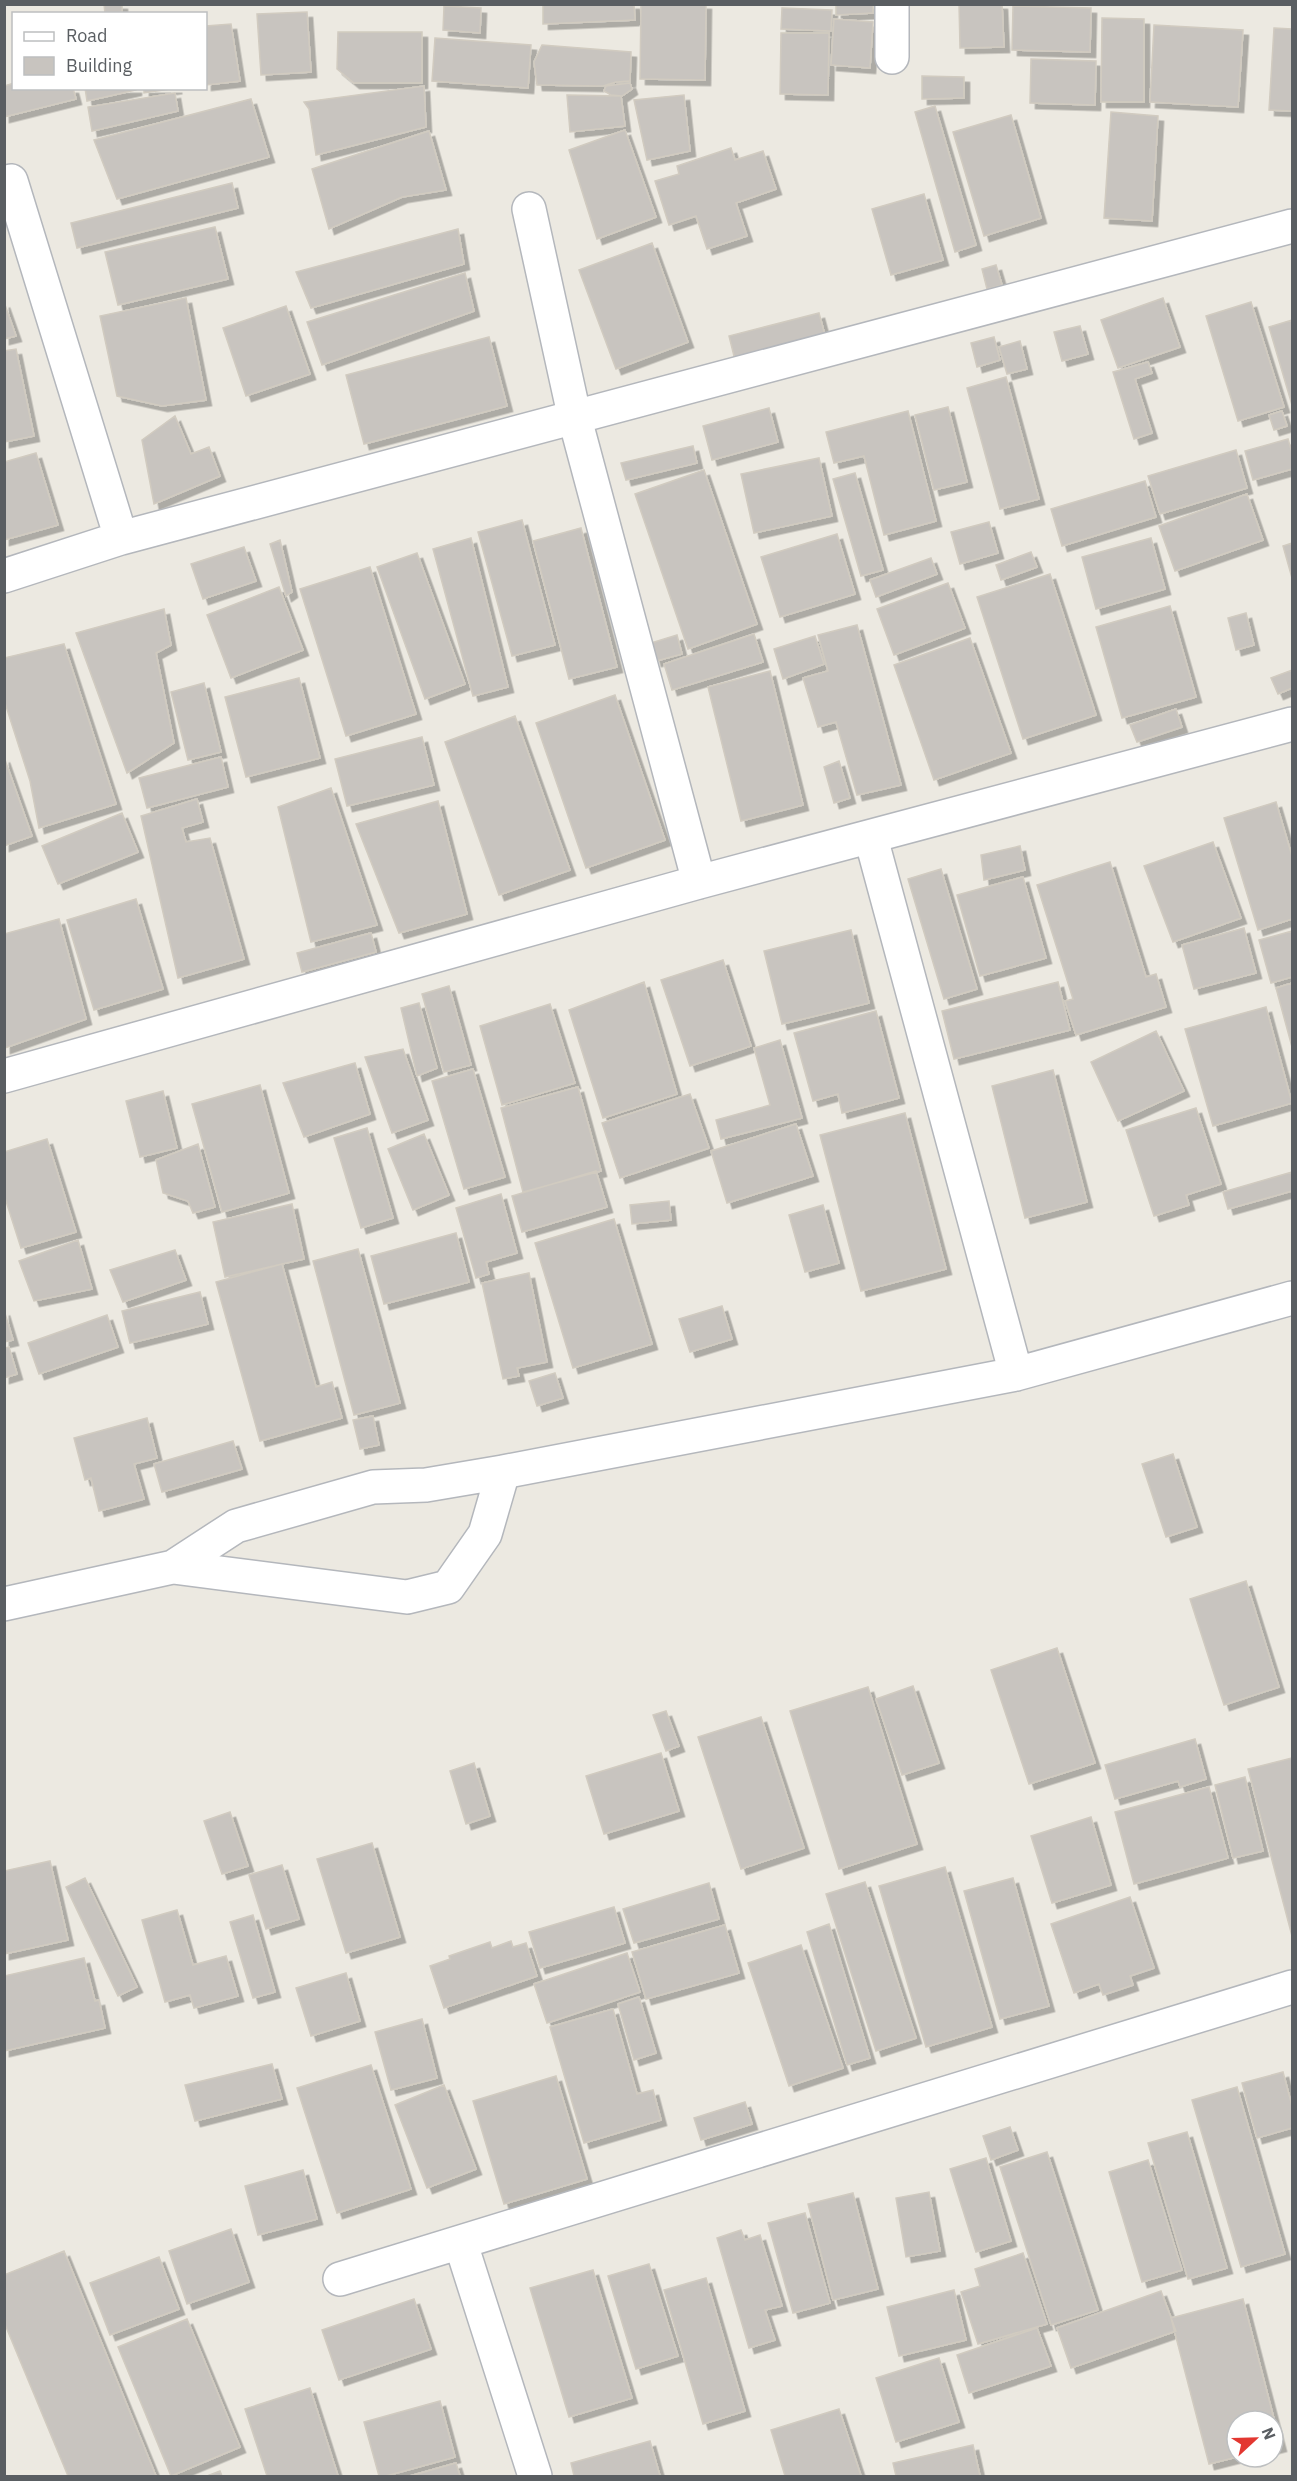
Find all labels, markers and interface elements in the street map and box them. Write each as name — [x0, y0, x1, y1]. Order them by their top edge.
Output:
legend — [12, 12, 207, 90]
text: Road — [66, 24, 107, 47]
text: Building — [66, 54, 133, 77]
north arrow — [1225, 2409, 1285, 2469]
text: N — [1257, 2424, 1280, 2443]

